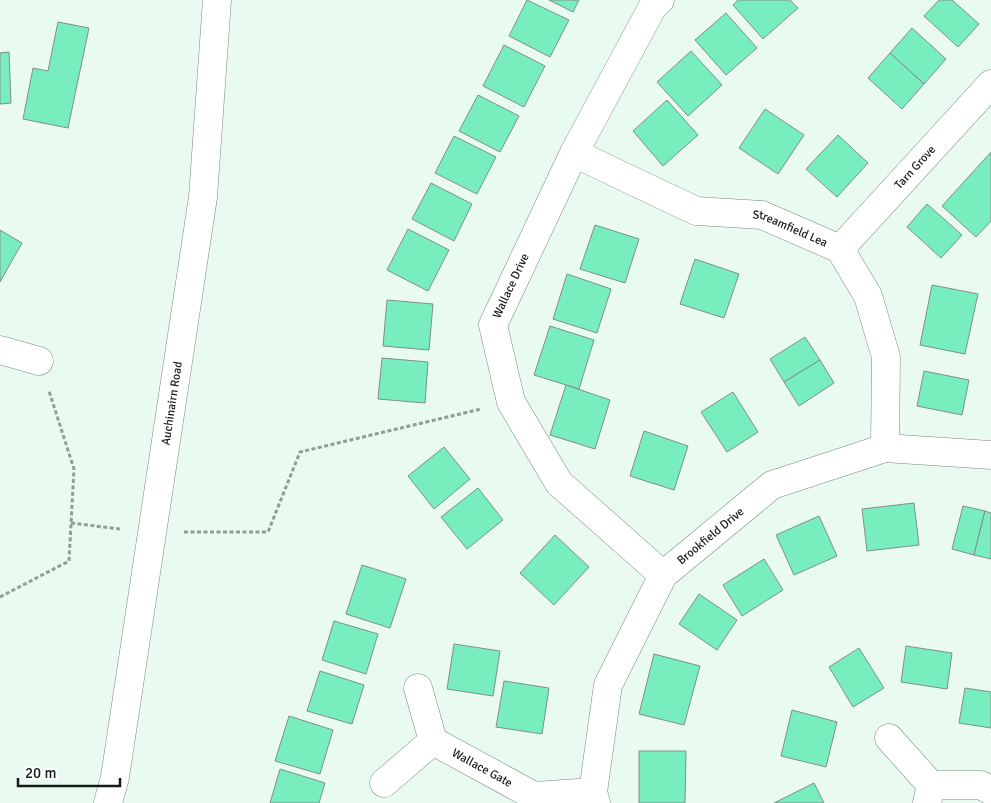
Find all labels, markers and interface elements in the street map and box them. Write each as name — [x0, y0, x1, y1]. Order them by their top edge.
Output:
street label: Tarn Grove — [891, 142, 939, 192]
street label: Streamfield Lea — [752, 207, 830, 250]
street label: Wallace Drive — [489, 251, 533, 321]
street label: Auchinairn Road — [158, 360, 185, 446]
street label: Brookfield Drive — [674, 504, 747, 568]
street label: Wallace Gate — [449, 745, 515, 790]
scale bar — [18, 756, 120, 788]
text: 20 m — [25, 764, 56, 782]

